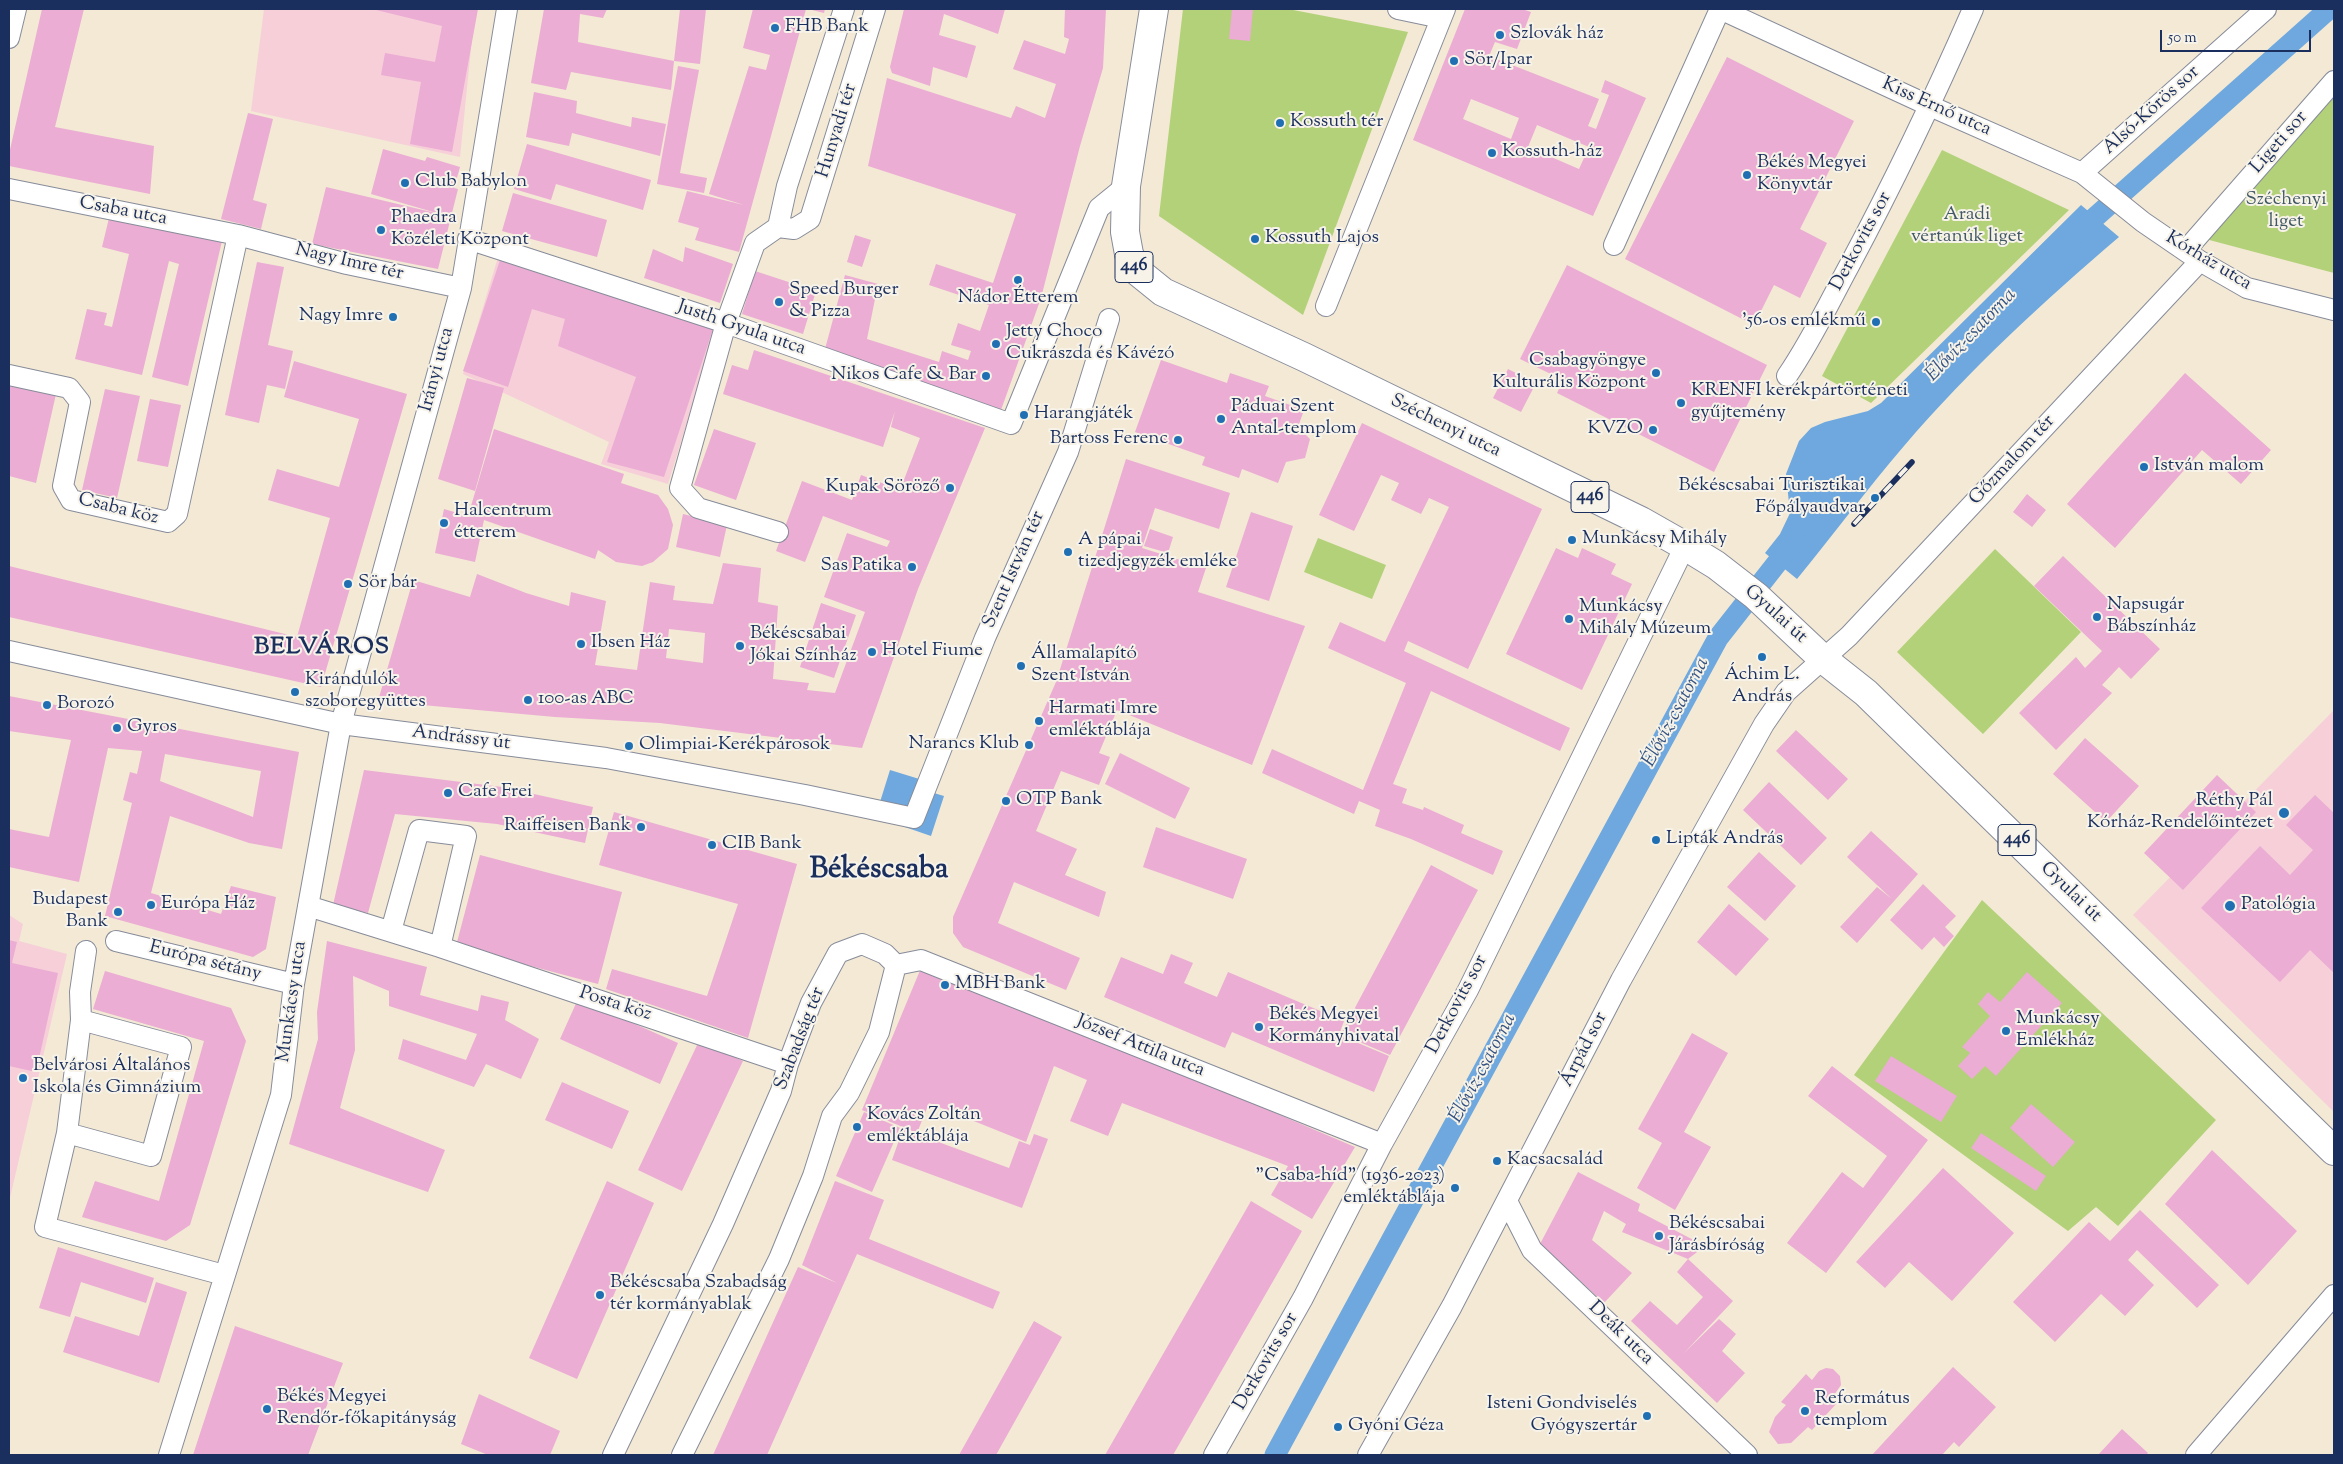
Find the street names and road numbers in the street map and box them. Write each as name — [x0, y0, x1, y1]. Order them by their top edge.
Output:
street label: Alsó-Körös sor — [2099, 62, 2205, 160]
street label: Kiss Ernő utca — [1878, 74, 1994, 142]
street label: Hunyadi tér — [813, 81, 863, 181]
street label: Ligeti sor — [2247, 107, 2313, 179]
street label: Derkovits sor — [1826, 189, 1898, 295]
street label: Csaba utca — [77, 192, 169, 232]
street label: Kórház utca — [2161, 227, 2255, 297]
street label: Nagy Imre tér — [293, 239, 405, 287]
road number: 446 — [1115, 252, 1153, 282]
street label: Justh Gyula utca — [674, 296, 808, 362]
street label: Irányi utca — [416, 325, 460, 415]
street label: Széchenyi utca — [1386, 390, 1504, 464]
street label: Gőzmalom tér — [1965, 411, 2061, 511]
road number: 446 — [1571, 482, 1609, 512]
street label: Csaba köz — [76, 489, 160, 531]
street label: Szent István tér — [979, 508, 1051, 632]
street label: Gyulai út — [1739, 581, 1811, 649]
street label: Andrássy út — [411, 722, 511, 756]
road number: 446 — [1998, 824, 2036, 856]
street label: Gyulai út — [2034, 858, 2106, 928]
street label: Európa sétány — [147, 937, 263, 987]
street label: Munkácsy utca — [273, 940, 313, 1064]
street label: Derkovits sor — [1422, 952, 1494, 1058]
street label: Posta köz — [576, 983, 654, 1027]
street label: Szabadság tér — [771, 984, 831, 1094]
street label: Árpád sor — [1556, 1009, 1614, 1091]
street label: József Attila utca — [1072, 1011, 1208, 1083]
street label: Deák utca — [1583, 1297, 1657, 1371]
street label: Derkovits sor — [1230, 1309, 1304, 1415]

